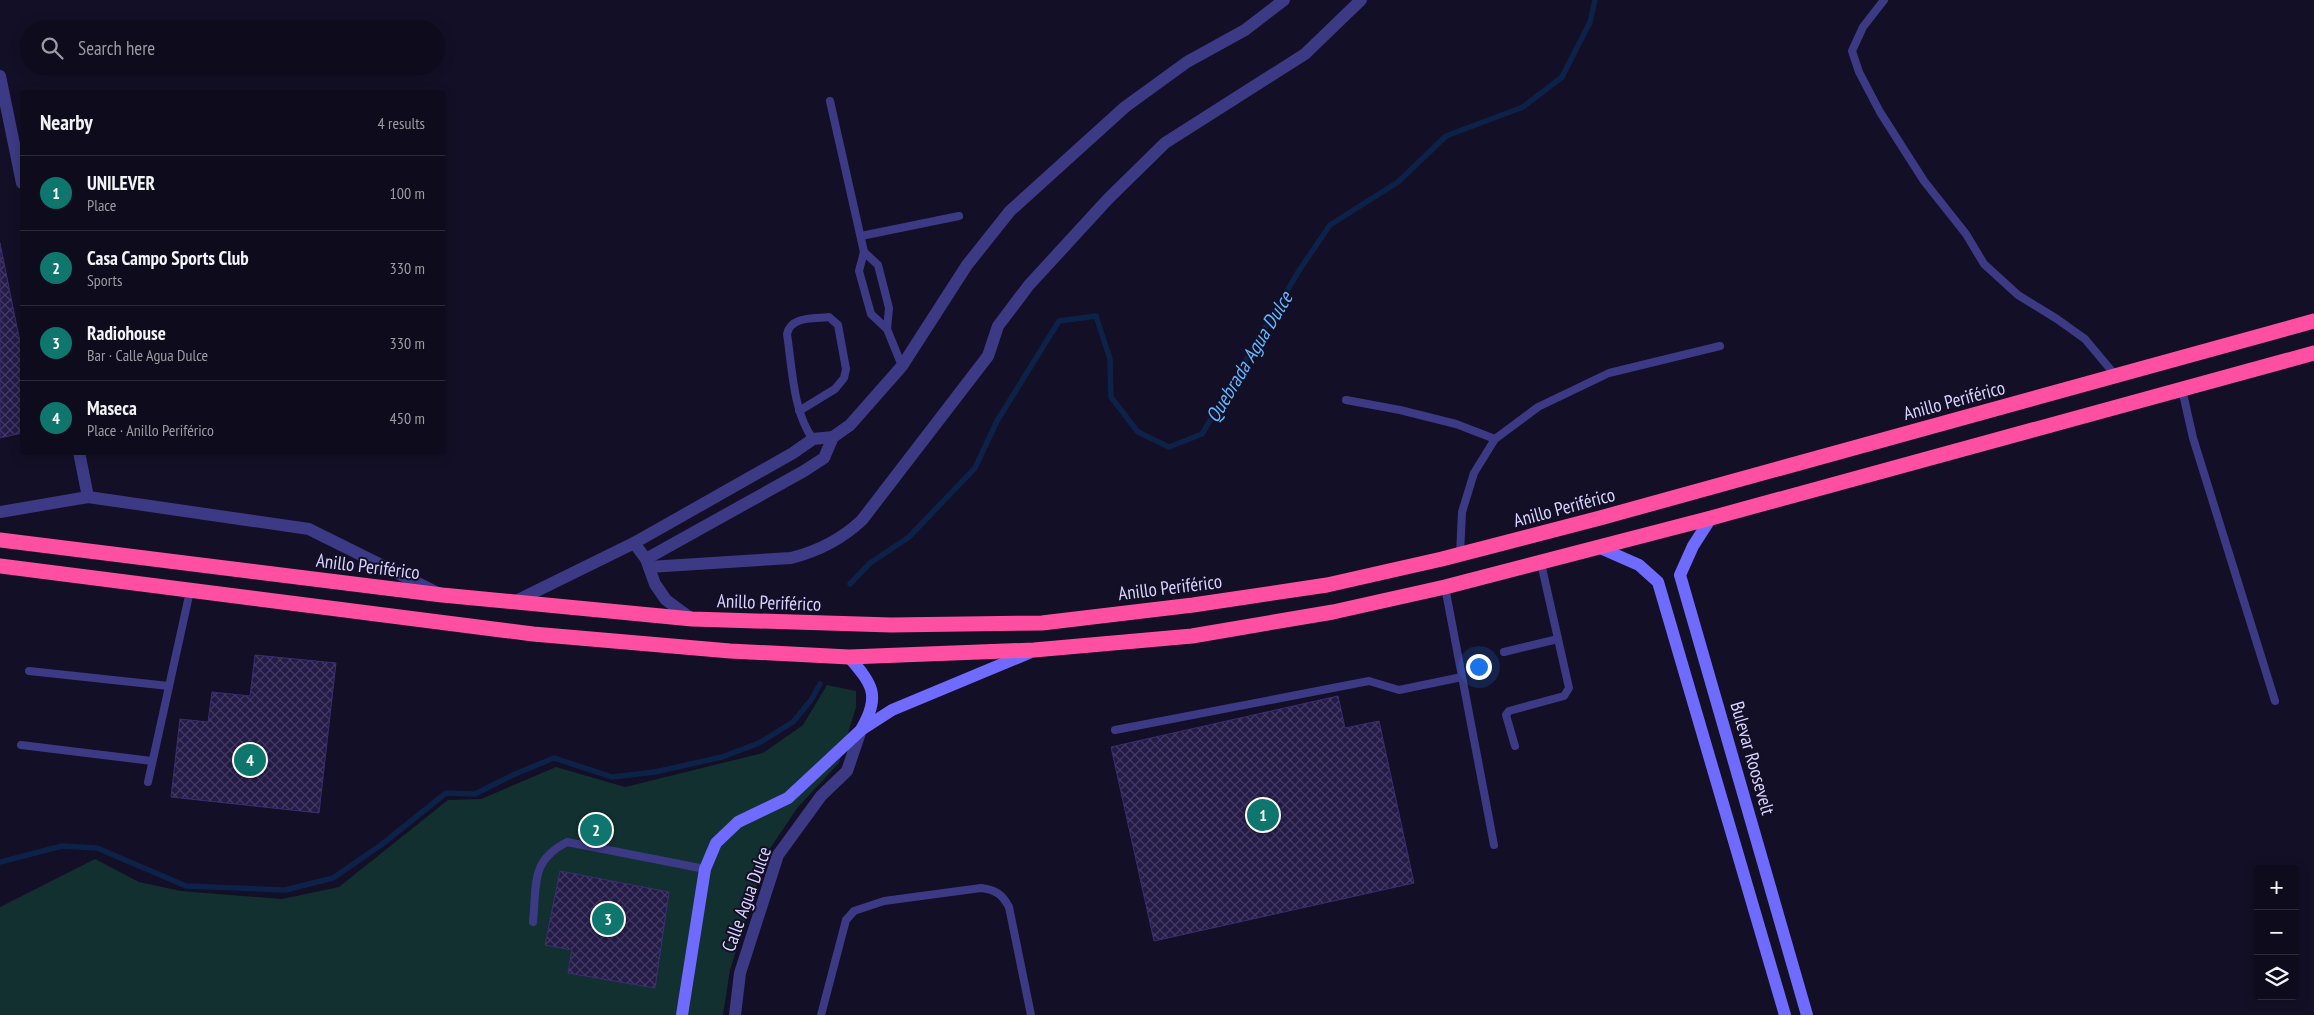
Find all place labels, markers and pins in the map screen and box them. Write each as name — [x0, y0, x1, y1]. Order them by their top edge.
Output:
pin: 4 — [234, 741, 266, 779]
pin: 1 — [1247, 796, 1279, 834]
pin: 2 — [580, 811, 612, 849]
pin: 3 — [592, 900, 624, 938]

